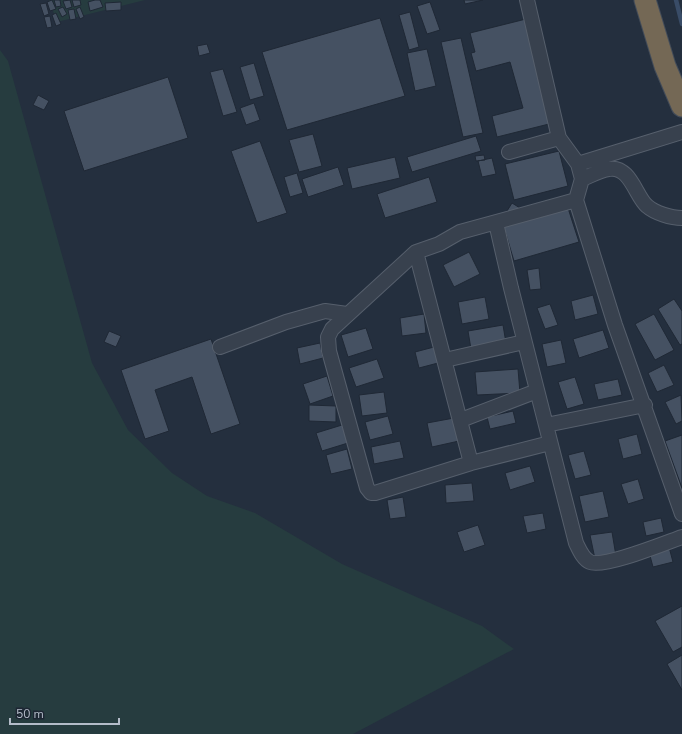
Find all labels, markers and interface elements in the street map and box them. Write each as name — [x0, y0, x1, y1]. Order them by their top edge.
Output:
scale bar — [10, 700, 119, 726]
text: 50 m — [16, 706, 44, 722]

